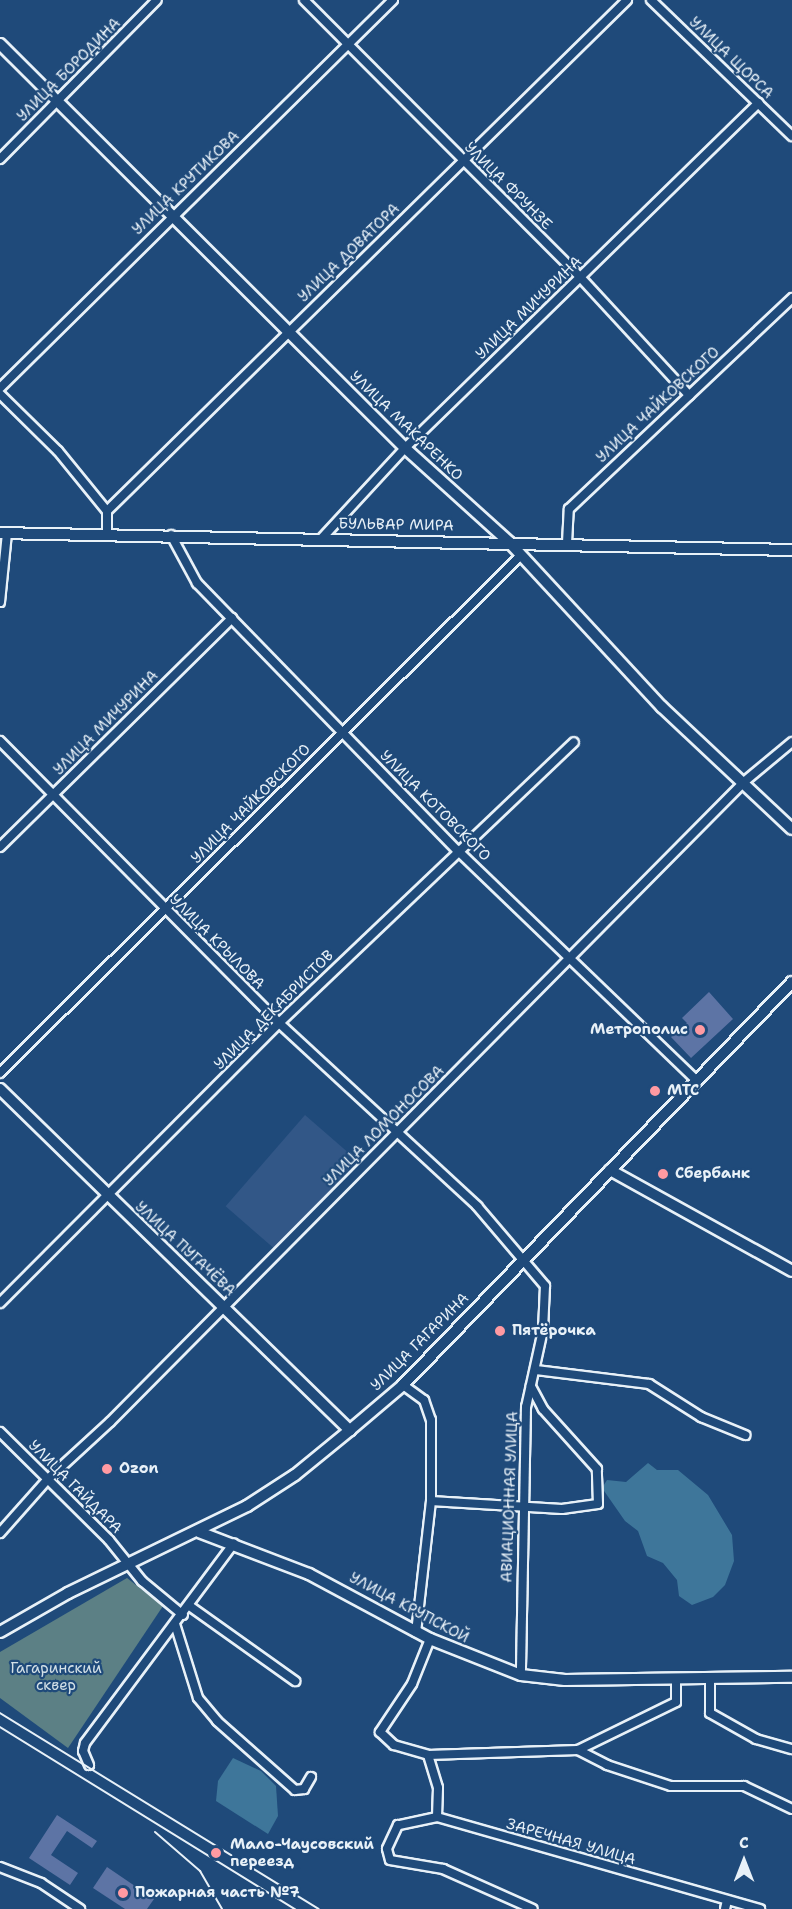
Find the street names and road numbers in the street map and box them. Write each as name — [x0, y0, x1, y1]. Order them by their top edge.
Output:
street label: УЛИЦА ЩОРСА — [685, 13, 777, 103]
street label: УЛИЦА БОРОДИНА — [14, 15, 124, 125]
street label: УЛИЦА КРУТИКОВА — [129, 127, 243, 239]
street label: УЛИЦА ФРУНЗЕ — [460, 138, 556, 234]
street label: УЛИЦА ДОВАТОРА — [294, 200, 404, 306]
street label: УЛИЦА МИЧУРИНА — [472, 253, 586, 363]
street label: УЛИЦА ЧАЙКОВСКОГО — [593, 343, 723, 467]
street label: УЛИЦА МАКАРЕНКО — [346, 367, 466, 485]
street label: БУЛЬВАР МИРА — [338, 515, 454, 535]
street label: УЛИЦА МИЧУРИНА — [50, 667, 162, 779]
street label: УЛИЦА ЧАЙКОВСКОГО — [187, 740, 315, 868]
street label: УЛИЦА КОТОВСКОГО — [376, 747, 494, 865]
street label: УЛИЦА КРЫЛОВА — [166, 891, 268, 993]
street label: УЛИЦА ДЕКАБРИСТОВ — [211, 947, 337, 1073]
street label: УЛИЦА ЛОМОНОСОВА — [320, 1062, 448, 1190]
street label: УЛИЦА ПУГАЧЁВА — [131, 1198, 239, 1300]
street label: УЛИЦА ГАГАРИНА — [367, 1289, 473, 1395]
street label: АВИАЦИОННАЯ УЛИЦА — [498, 1411, 522, 1583]
street label: УЛИЦА ГАЙДАРА — [24, 1436, 126, 1538]
street label: УЛИЦА КРУПСКОЙ — [346, 1569, 472, 1647]
street label: ЗАРЕЧНАЯ УЛИЦА — [504, 1815, 638, 1869]

